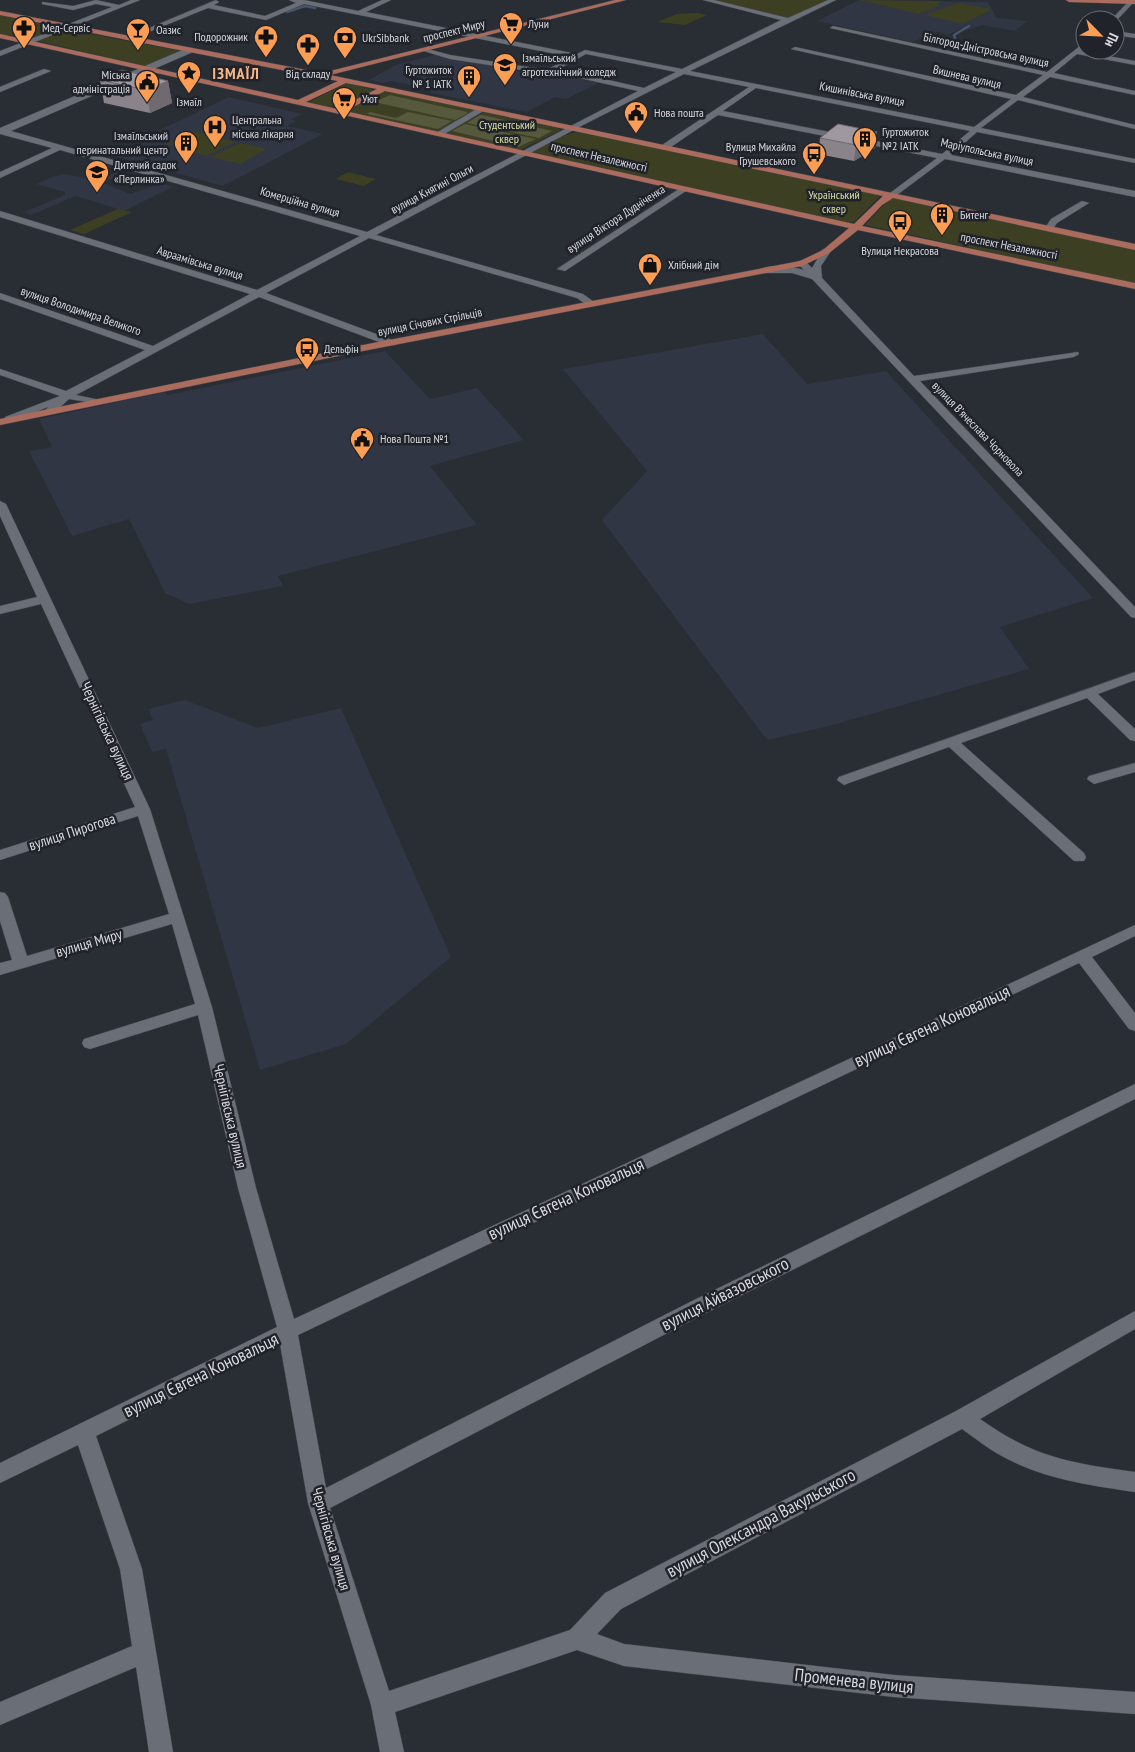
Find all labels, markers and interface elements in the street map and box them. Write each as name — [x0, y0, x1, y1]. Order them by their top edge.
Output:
north arrow — [1075, 10, 1125, 60]
supermarket icon: Луни — [498, 11, 524, 45]
pharmacy icon: Мед-Сервіс — [11, 15, 37, 49]
street label: проспект Миру — [421, 15, 487, 45]
place label: Луни — [527, 16, 549, 31]
bar icon: Оазис — [125, 17, 151, 51]
place label: Мед-Сервіс — [42, 20, 91, 35]
place label: Оазис — [156, 22, 182, 37]
pharmacy icon: Подорожник — [253, 24, 279, 58]
bank icon: UkrSibbank — [332, 25, 358, 59]
place label: Подорожник — [194, 29, 248, 44]
street label: Білгород-Дністровська вулиця — [922, 29, 1051, 70]
place label: UkrSibbank — [362, 30, 409, 45]
text: Пн — [1101, 30, 1123, 50]
pharmacy icon: Від складу — [295, 32, 321, 66]
place label: Ізмаїльський агротехнічний коледж — [522, 50, 617, 79]
school or university icon: Ізмаїльський агротехнічний коледж — [492, 52, 518, 86]
place icon: Ізмаїл — [176, 60, 202, 94]
street label: Вишнева вулиця — [931, 61, 1003, 92]
place label: Гуртожиток № 1 ІАТК — [405, 62, 452, 91]
district label: ІЗМАЇЛ — [212, 63, 260, 83]
building icon: Гуртожиток № 1 ІАТК — [456, 64, 482, 98]
place label: Від складу — [286, 66, 331, 81]
place label: Міська адміністрація — [73, 67, 130, 96]
public building icon: Міська адміністрація — [134, 69, 160, 103]
street label: Кишинівська вулиця — [818, 78, 906, 109]
supermarket icon: Уют — [331, 86, 357, 120]
place label: Уют — [362, 91, 378, 106]
place label: Ізмаїл — [176, 94, 202, 109]
public building icon: Нова пошта — [623, 100, 649, 134]
place label: Нова пошта — [654, 105, 704, 120]
place label: Центральна міська лікарня — [232, 112, 294, 141]
hospital icon: Центральна міська лікарня — [202, 114, 228, 148]
park label: Студентський сквер — [479, 117, 535, 146]
place label: Гуртожиток №2 ІАТК — [882, 124, 929, 153]
building icon: Гуртожиток №2 ІАТК — [852, 126, 878, 160]
place label: Ізмаїльський перинатальний центр — [77, 128, 168, 157]
building icon: Ізмаїльський перинатальний центр — [173, 130, 199, 164]
street label: Маріупольська вулиця — [939, 134, 1035, 169]
street label: проспект Незалежності — [550, 138, 649, 175]
place label: Вулиця Михайла Грушевського — [726, 139, 796, 168]
bus stop icon: Вулиця Михайла Грушевського — [801, 141, 827, 175]
place label: Дитячий садок «Перлинка» — [114, 157, 177, 186]
school or university icon: Дитячий садок «Перлинка» — [84, 159, 110, 193]
street label: вулиця Княгині Ольги — [388, 161, 476, 217]
street label: вулиця Віктора Дудніченка — [564, 181, 668, 256]
street label: Комерційна вулиця — [259, 183, 342, 220]
park label: Український сквер — [808, 187, 860, 216]
building icon: Битенг — [929, 202, 955, 236]
place label: Битенг — [960, 207, 988, 222]
bus stop icon: Вулиця Некрасова — [887, 209, 913, 243]
street label: проспект Незалежності — [959, 229, 1059, 262]
street label: Авраамівська вулиця — [155, 242, 245, 283]
place label: Вулиця Некрасова — [861, 243, 939, 258]
shop icon: Хлібний дім — [637, 252, 663, 286]
place label: Хлібний дім — [668, 257, 719, 272]
street label: вулиця Володимира Великого — [19, 283, 143, 338]
street label: вулиця Січових Стрільців — [376, 304, 483, 339]
bus stop icon: Дельфін — [294, 336, 320, 370]
place label: Дельфін — [324, 341, 359, 356]
street label: вулиця Вʼячеслава Чорновола — [929, 378, 1028, 479]
public building icon: Нова Пошта №1 — [349, 426, 375, 460]
place label: Нова Пошта №1 — [380, 431, 449, 446]
street label: Чернігівська вулиця — [76, 679, 139, 783]
street label: вулиця Пирогова — [26, 809, 118, 854]
street label: вулиця Миру — [54, 924, 124, 961]
street label: вулиця Євгена Коновальця — [850, 979, 1014, 1072]
street label: Чернігівська вулиця — [209, 1062, 252, 1170]
street label: вулиця Євгена Коновальця — [484, 1152, 648, 1245]
street label: вулиця Айвазовського — [657, 1251, 793, 1336]
street label: вулиця Євгена Коновальця — [119, 1327, 282, 1422]
street label: вулиця Олександра Вакульського — [662, 1463, 859, 1582]
street label: Чернігівська вулиця — [308, 1485, 355, 1593]
street label: Променева вулиця — [793, 1663, 915, 1698]

